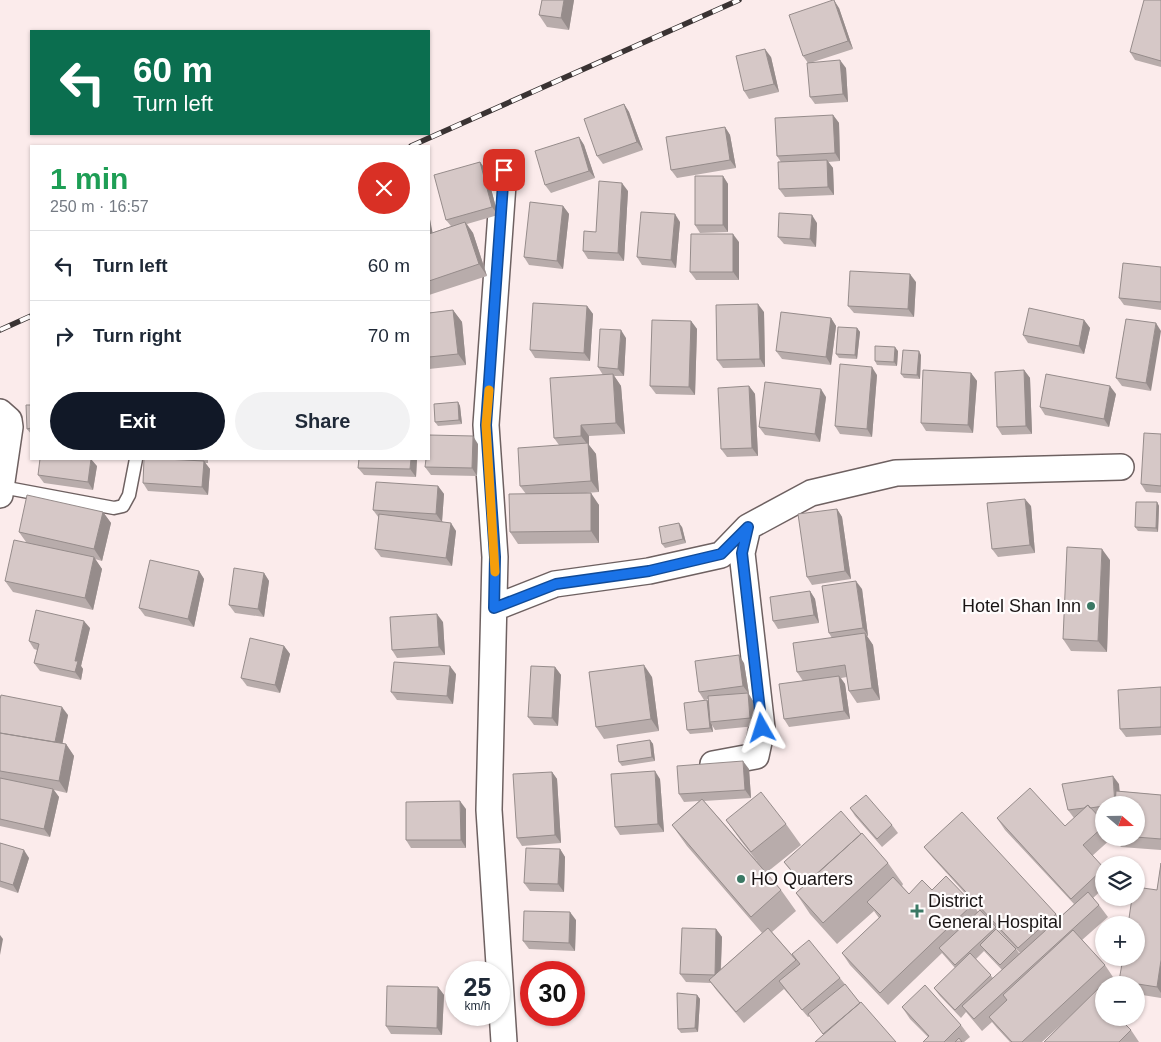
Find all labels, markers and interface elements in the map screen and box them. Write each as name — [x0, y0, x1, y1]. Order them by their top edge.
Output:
icon: left — [50, 50, 115, 115]
text: 60 m — [133, 50, 213, 89]
text: Turn left — [133, 91, 213, 116]
pin — [483, 149, 525, 191]
icon: arrive — [490, 156, 518, 184]
text: 1 min — [50, 162, 128, 195]
button: close — [358, 162, 410, 214]
text: 250 m · 16:57 — [50, 198, 149, 215]
icon: left — [50, 252, 78, 280]
text: Turn left — [93, 255, 168, 276]
text: 60 m — [368, 255, 410, 276]
icon: right — [50, 322, 78, 350]
text: Turn right — [93, 325, 181, 346]
text: 70 m — [368, 325, 410, 346]
button: Exit — [50, 392, 225, 450]
button: Share — [235, 392, 410, 450]
place label: Hotel Shan Inn — [962, 596, 1081, 616]
marker: Hotel Shan Inn — [1085, 600, 1097, 612]
position arrow — [735, 701, 787, 753]
north arrow — [1095, 796, 1145, 846]
map controls — [1095, 796, 1145, 1026]
button: layers — [1095, 856, 1145, 906]
place label: HO Quarters — [751, 869, 853, 889]
marker: HO Quarters — [735, 873, 747, 885]
place label: District General Hospital — [928, 891, 1062, 932]
marker: District General Hospital — [910, 904, 924, 918]
button: + — [1095, 916, 1145, 966]
speed limit sign: 30 — [520, 961, 585, 1026]
text: 25 — [464, 973, 491, 1001]
button: − — [1095, 976, 1145, 1026]
text: km/h — [464, 999, 491, 1013]

